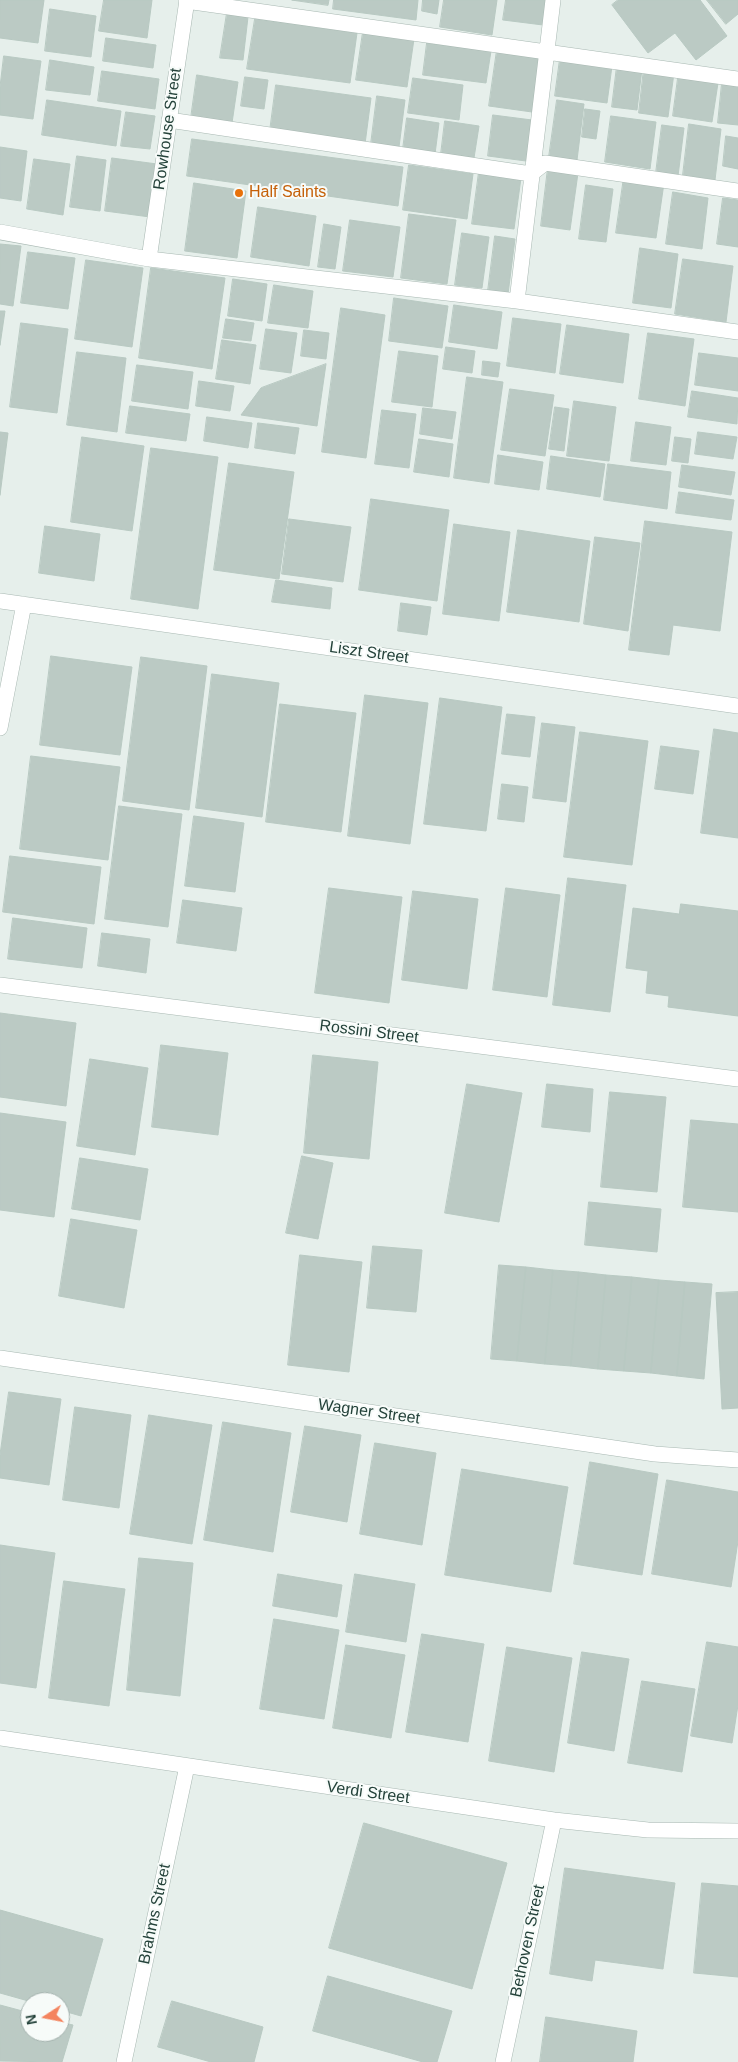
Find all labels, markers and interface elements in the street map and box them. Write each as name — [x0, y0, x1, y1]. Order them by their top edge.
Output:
street label: Rowhouse Street — [150, 67, 186, 191]
place label: Half Saints — [249, 183, 326, 203]
marker: Half Saints — [233, 187, 245, 199]
street label: Liszt Street — [328, 638, 410, 668]
street label: Rossini Street — [318, 1016, 420, 1048]
street label: Wagner Street — [317, 1395, 421, 1429]
street label: Verdi Street — [325, 1778, 411, 1808]
street label: Brahms Street — [135, 1862, 175, 1966]
street label: Bethoven Street — [507, 1883, 549, 1999]
north arrow — [20, 1992, 70, 2042]
text: N — [22, 2013, 40, 2026]

